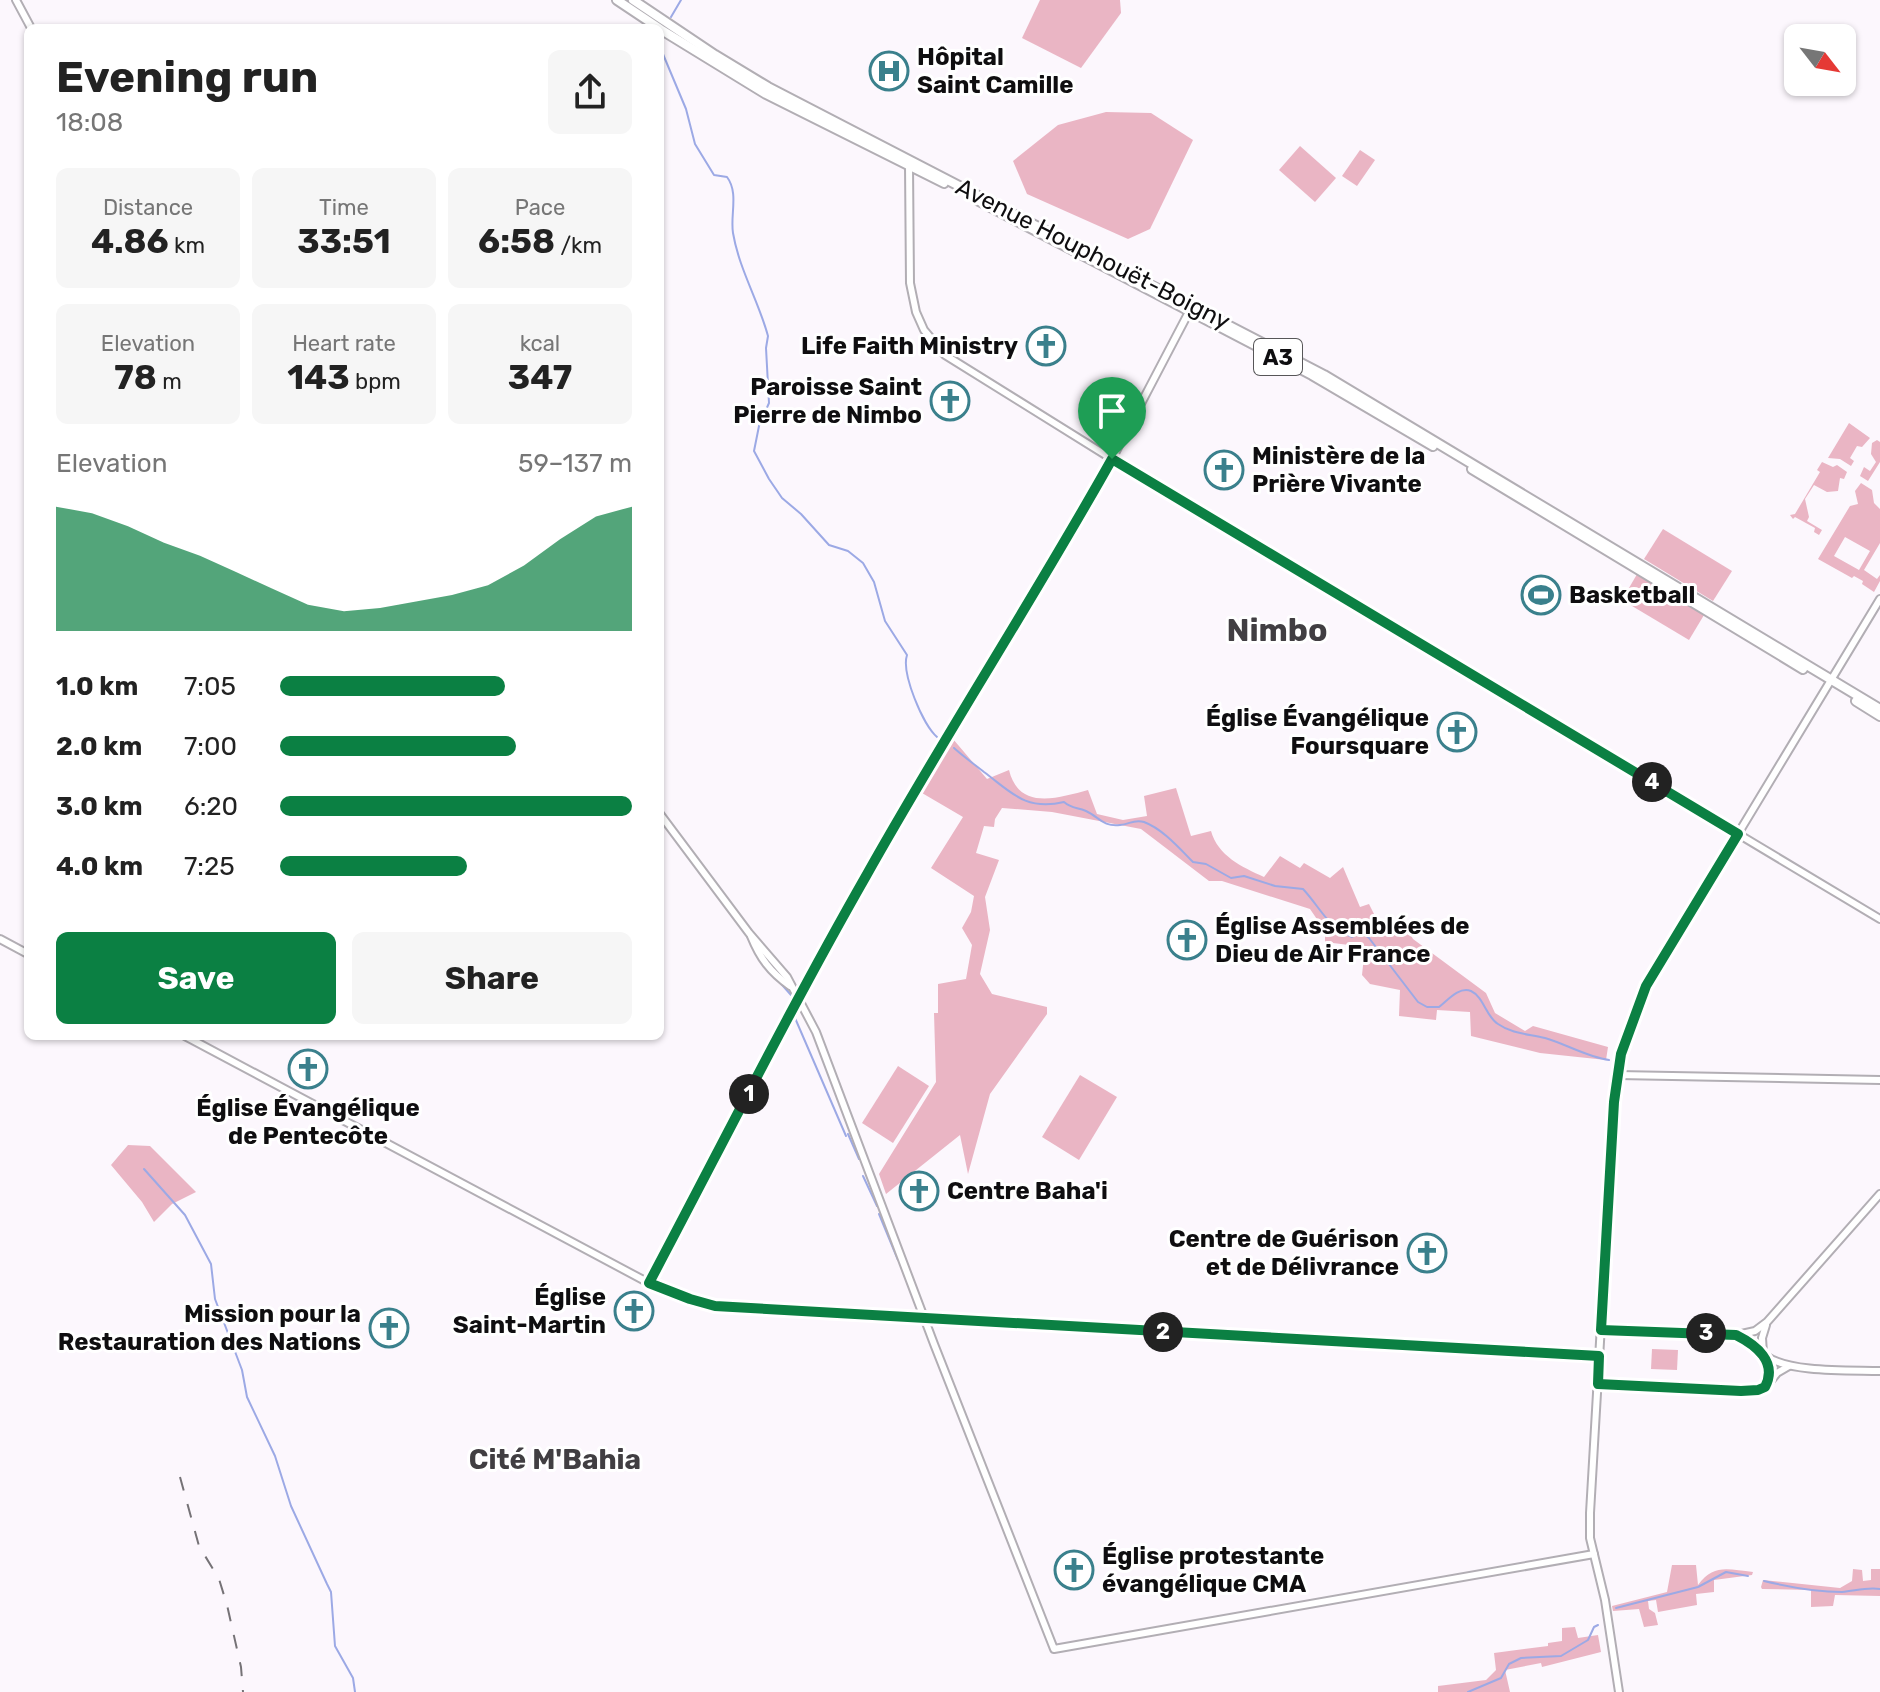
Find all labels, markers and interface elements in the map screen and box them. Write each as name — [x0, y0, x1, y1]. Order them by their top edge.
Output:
north arrow — [1784, 24, 1856, 96]
map controls — [1784, 24, 1856, 96]
place label: Hôpital Saint Camille — [917, 43, 1073, 99]
button: share — [548, 50, 632, 134]
hospital icon: Hôpital Saint Camille — [868, 50, 910, 92]
text: Evening run — [56, 51, 318, 103]
text: 18:08 — [56, 107, 123, 138]
street label: Avenue Houphouët-Boigny — [951, 173, 1235, 335]
text: Distance — [103, 194, 193, 221]
text: Time — [319, 194, 369, 221]
text: Pace — [515, 194, 565, 221]
text: 4.86 — [91, 221, 169, 262]
text: 33:51 — [297, 221, 391, 262]
text: 6:58 — [478, 221, 555, 262]
text: km — [169, 232, 205, 259]
text: /km — [555, 232, 602, 259]
church icon: Life Faith Ministry — [1025, 325, 1067, 367]
text: Elevation — [101, 330, 195, 357]
text: Heart rate — [292, 330, 396, 357]
text: kcal — [520, 330, 560, 357]
place label: Life Faith Ministry — [801, 332, 1018, 360]
road number: A3 — [1254, 339, 1302, 375]
text: 78 — [114, 357, 157, 398]
text: 143 — [287, 357, 350, 398]
text: 347 — [508, 357, 572, 398]
text: m — [157, 368, 182, 395]
text: bpm — [350, 368, 401, 395]
place label: Paroisse Saint Pierre de Nimbo — [733, 373, 922, 429]
pin — [1078, 377, 1146, 459]
church icon: Paroisse Saint Pierre de Nimbo — [929, 380, 971, 422]
icon: arrive — [1090, 389, 1134, 433]
place label: Ministère de la Prière Vivante — [1252, 442, 1425, 498]
text: Elevation — [56, 448, 167, 479]
text: 59–137 m — [518, 448, 632, 479]
church icon: Ministère de la Prière Vivante — [1203, 449, 1245, 491]
sports icon: Basketball — [1520, 574, 1562, 616]
place label: Basketball — [1569, 581, 1695, 609]
district label: Nimbo — [1226, 611, 1328, 649]
text: 1.0 km — [56, 671, 138, 702]
text: 7:05 — [184, 671, 236, 702]
place label: Église Évangélique Foursquare — [1206, 704, 1429, 760]
church icon: Église Évangélique Foursquare — [1436, 711, 1478, 753]
text: 2.0 km — [56, 731, 142, 762]
text: 7:00 — [184, 731, 237, 762]
pin: 4 — [1632, 762, 1672, 802]
text: 4 — [1644, 768, 1660, 795]
text: 3.0 km — [56, 791, 143, 822]
text: 6:20 — [184, 791, 238, 822]
text: 4.0 km — [56, 851, 143, 882]
text: 7:25 — [184, 851, 235, 882]
place label: Église Assemblées de Dieu de Air France — [1215, 912, 1470, 968]
church icon: Église Assemblées de Dieu de Air France — [1166, 919, 1208, 961]
button: Save — [56, 932, 336, 1024]
button: Share — [352, 932, 632, 1024]
church icon: Église Évangélique de Pentecôte — [287, 1048, 329, 1090]
pin: 1 — [729, 1074, 769, 1114]
text: 1 — [744, 1080, 754, 1107]
place label: Église Évangélique de Pentecôte — [196, 1094, 420, 1150]
church icon: Centre Baha'i — [898, 1170, 940, 1212]
place label: Centre Baha'i — [947, 1177, 1108, 1205]
place label: Centre de Guérison et de Délivrance — [1169, 1225, 1399, 1281]
church icon: Centre de Guérison et de Délivrance — [1406, 1232, 1448, 1274]
place label: Église Saint-Martin — [453, 1283, 606, 1339]
church icon: Église Saint-Martin — [613, 1290, 655, 1332]
place label: Mission pour la Restauration des Nations — [58, 1300, 361, 1356]
church icon: Mission pour la Restauration des Nations — [368, 1307, 410, 1349]
pin: 2 — [1143, 1312, 1183, 1352]
pin: 3 — [1686, 1313, 1726, 1353]
text: 2 — [1156, 1318, 1170, 1345]
text: 3 — [1699, 1319, 1713, 1346]
district label: Cité M'Bahia — [469, 1443, 641, 1476]
place label: Église protestante évangélique CMA — [1102, 1542, 1324, 1598]
church icon: Église protestante évangélique CMA — [1053, 1549, 1095, 1591]

